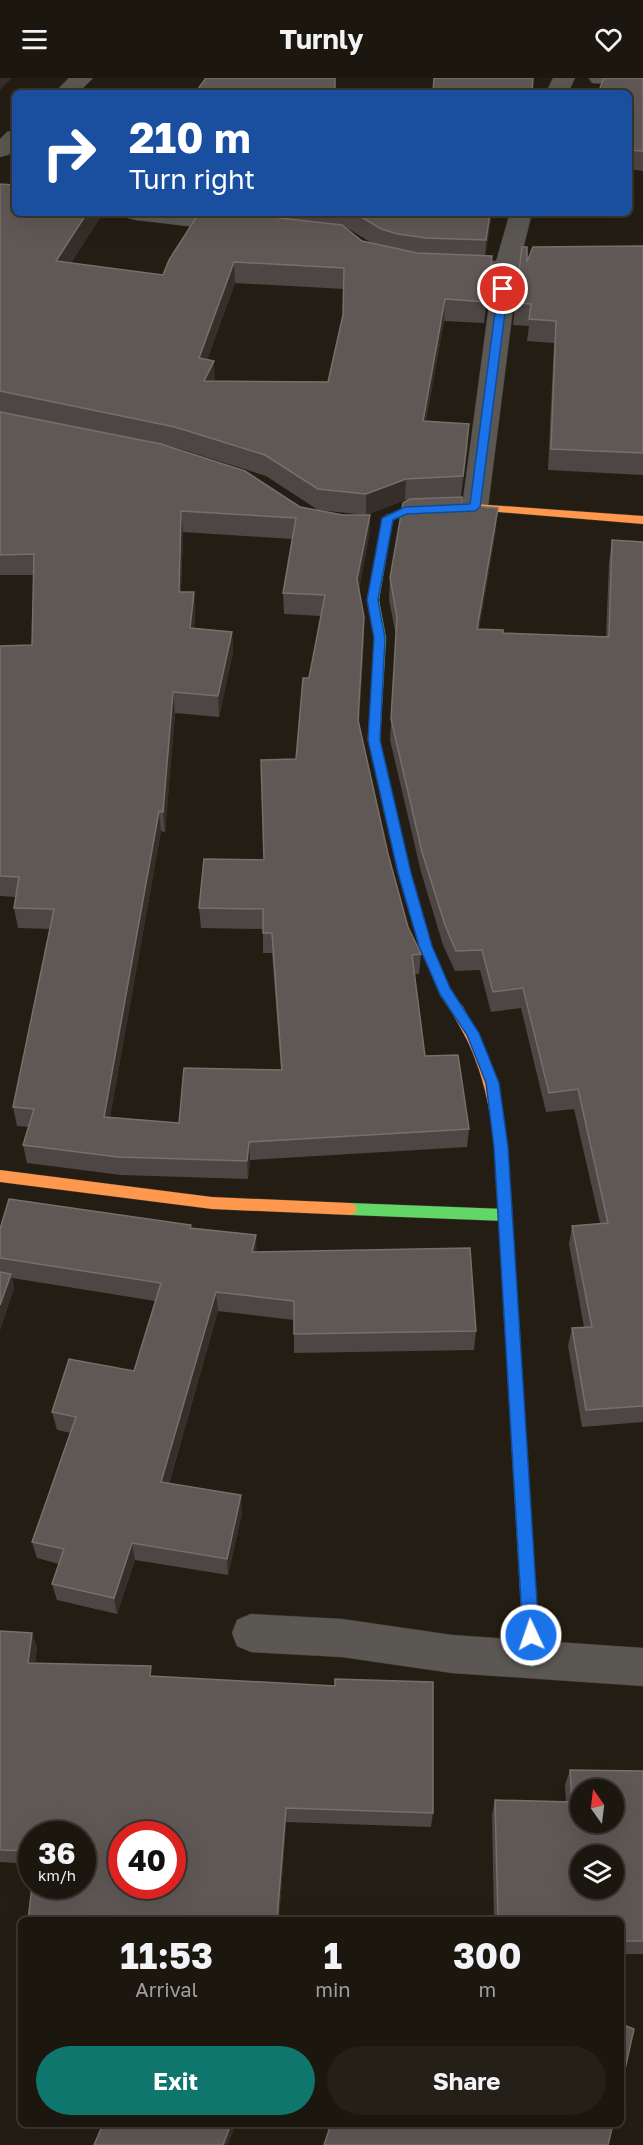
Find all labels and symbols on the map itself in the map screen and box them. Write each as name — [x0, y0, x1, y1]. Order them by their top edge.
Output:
pin — [477, 263, 528, 314]
position arrow — [499, 1603, 563, 1667]
north arrow — [570, 1779, 624, 1833]
speed limit sign: 40 — [108, 1821, 186, 1899]

